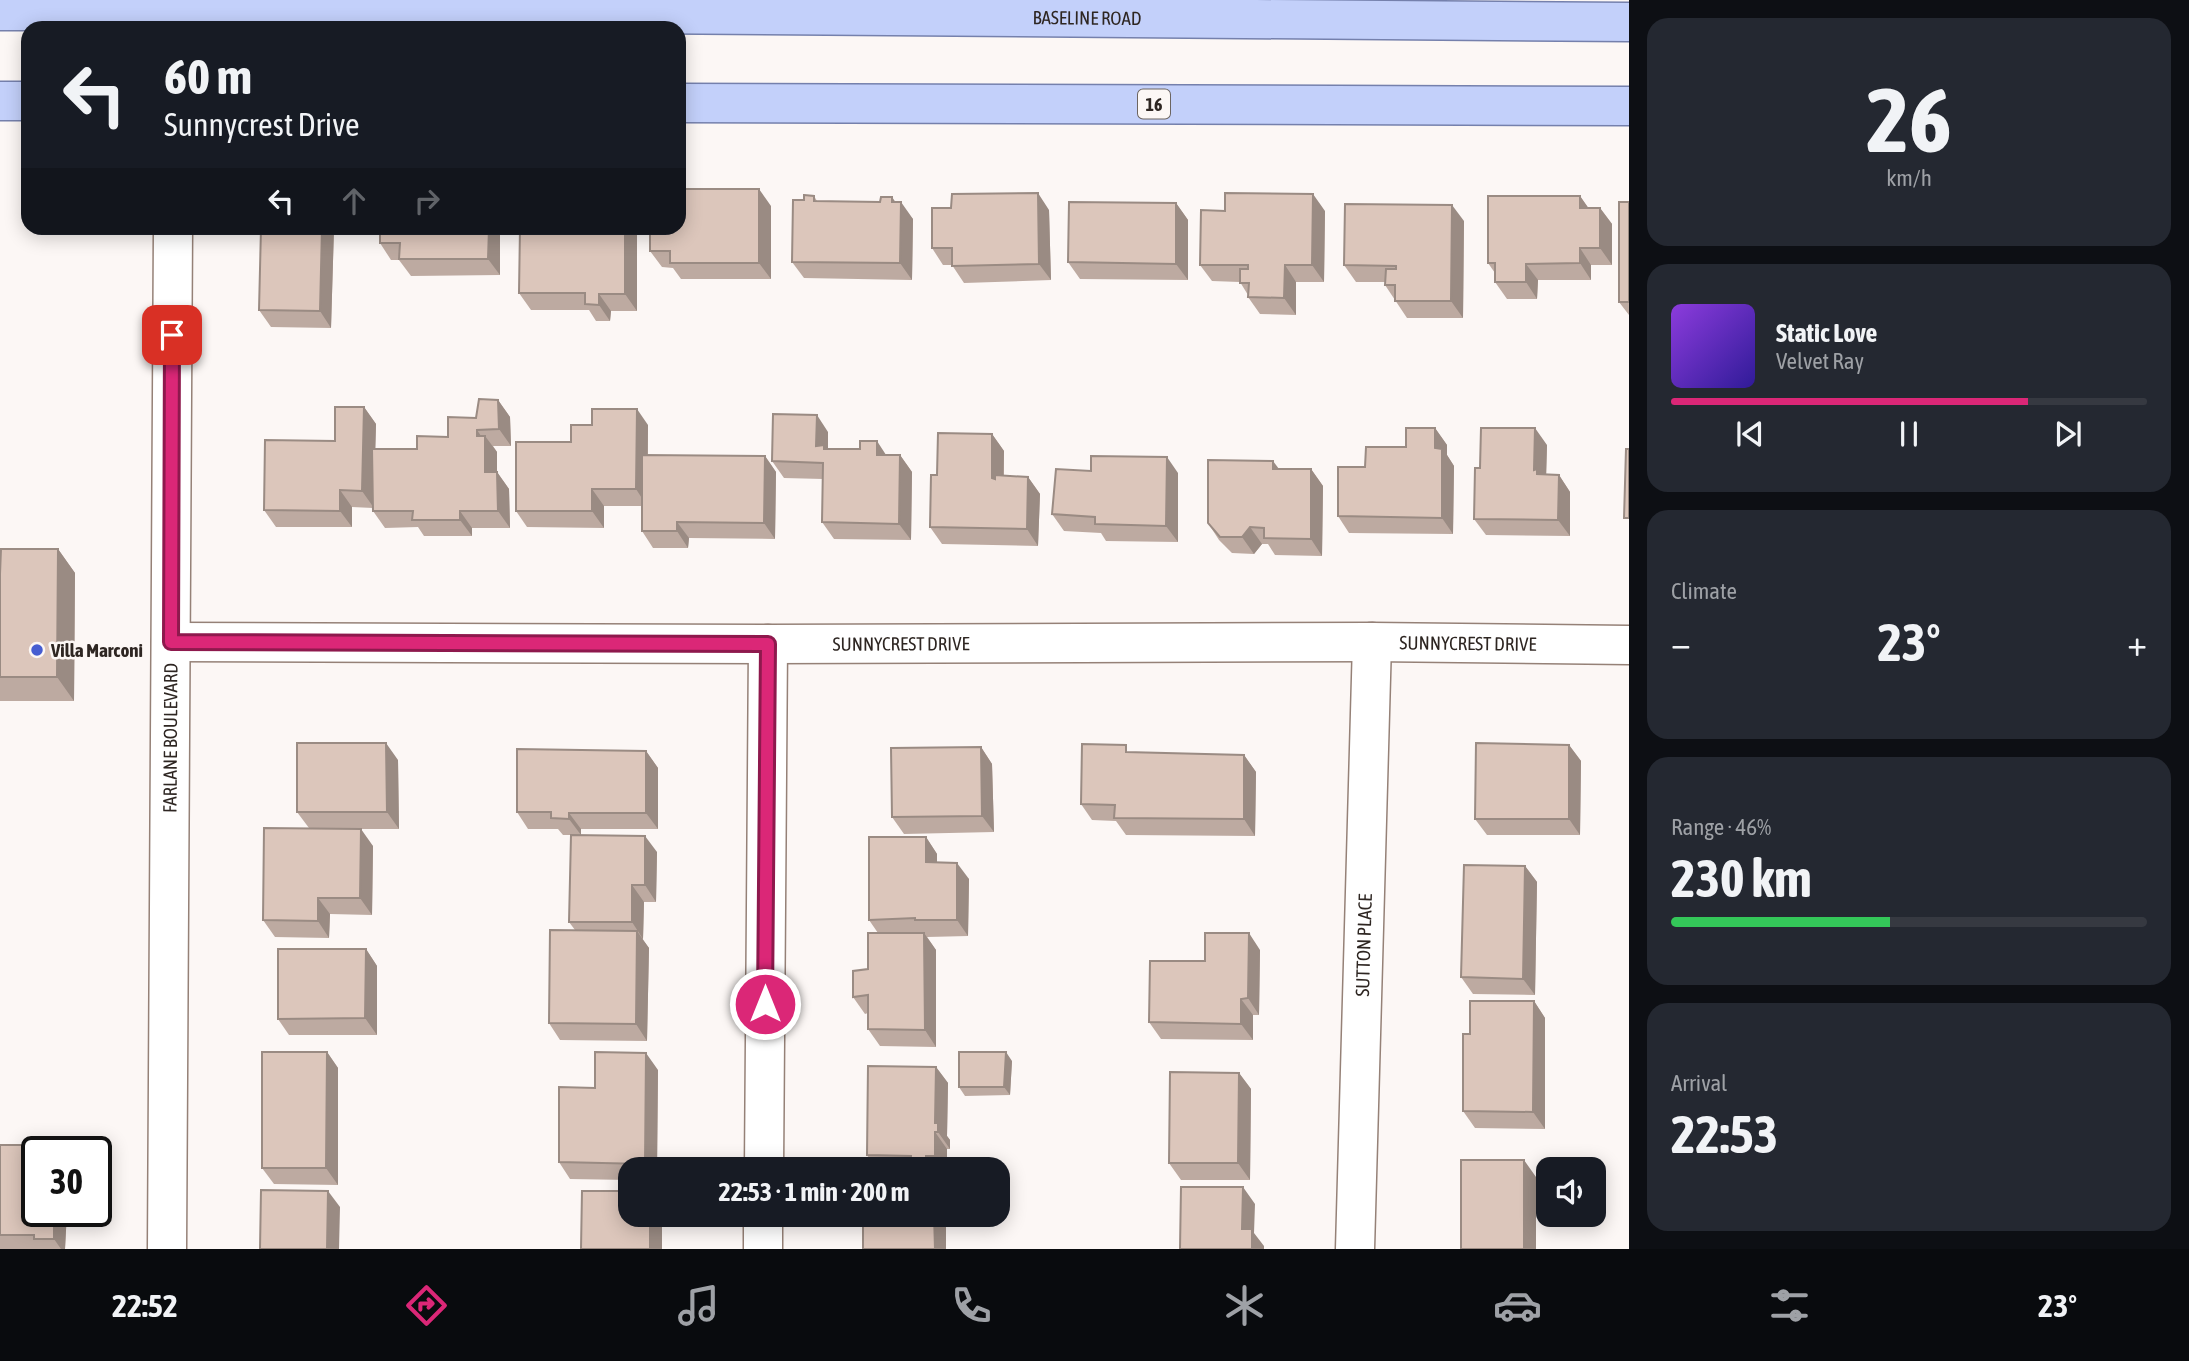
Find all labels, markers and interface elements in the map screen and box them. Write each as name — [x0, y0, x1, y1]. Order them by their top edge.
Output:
street label: BASELINE ROAD — [1032, 6, 1142, 29]
text: 60 m — [164, 48, 252, 104]
icon: left — [49, 49, 140, 140]
text: 26 — [1866, 67, 1952, 171]
road number: 16 — [1138, 90, 1170, 119]
text: Sunnycrest Drive — [164, 106, 360, 143]
text: km/h — [1886, 165, 1932, 191]
icon: left — [262, 182, 300, 220]
icon: ahead — [335, 182, 373, 220]
icon: right — [408, 182, 446, 220]
pin — [142, 305, 202, 365]
icon: arrive — [153, 316, 191, 354]
text: Static Love — [1776, 318, 1877, 348]
text: Velvet Ray — [1776, 348, 1864, 374]
icon: previous — [1731, 415, 1769, 453]
icon: pause — [1890, 415, 1928, 453]
icon: next — [2049, 415, 2087, 453]
text: Climate — [1671, 578, 1737, 604]
text: 23° — [1877, 612, 1941, 672]
text: − — [1671, 621, 1691, 664]
text: + — [2127, 621, 2147, 664]
street label: SUNNYCREST DRIVE — [1399, 631, 1537, 655]
street label: SUNNYCREST DRIVE — [832, 632, 970, 655]
place label: Villa Marconi — [50, 639, 143, 661]
marker: Villa Marconi — [29, 642, 45, 658]
street label: FARLANE BOULEVARD — [159, 663, 181, 813]
text: Range · 46% — [1671, 814, 1771, 840]
text: 230 km — [1671, 848, 1812, 908]
street label: SUTTON PLACE — [1351, 893, 1376, 997]
position arrow — [728, 967, 802, 1041]
text: Arrival — [1671, 1070, 1727, 1096]
text: 22:53 — [1671, 1104, 1778, 1164]
speed limit sign: 30 — [21, 1136, 112, 1227]
map controls — [1536, 1157, 1606, 1227]
button: sound — [1536, 1157, 1606, 1227]
text: 22:53 · 1 min · 200 m — [719, 1177, 909, 1207]
icon: directions — [402, 1281, 451, 1330]
icon: music — [674, 1281, 723, 1330]
icon: phone — [947, 1281, 996, 1330]
icon: climate — [1220, 1281, 1269, 1330]
icon: car — [1493, 1281, 1542, 1330]
icon: filters — [1765, 1281, 1814, 1330]
text: 22:52 — [112, 1287, 178, 1324]
text: 23° — [2038, 1287, 2077, 1324]

